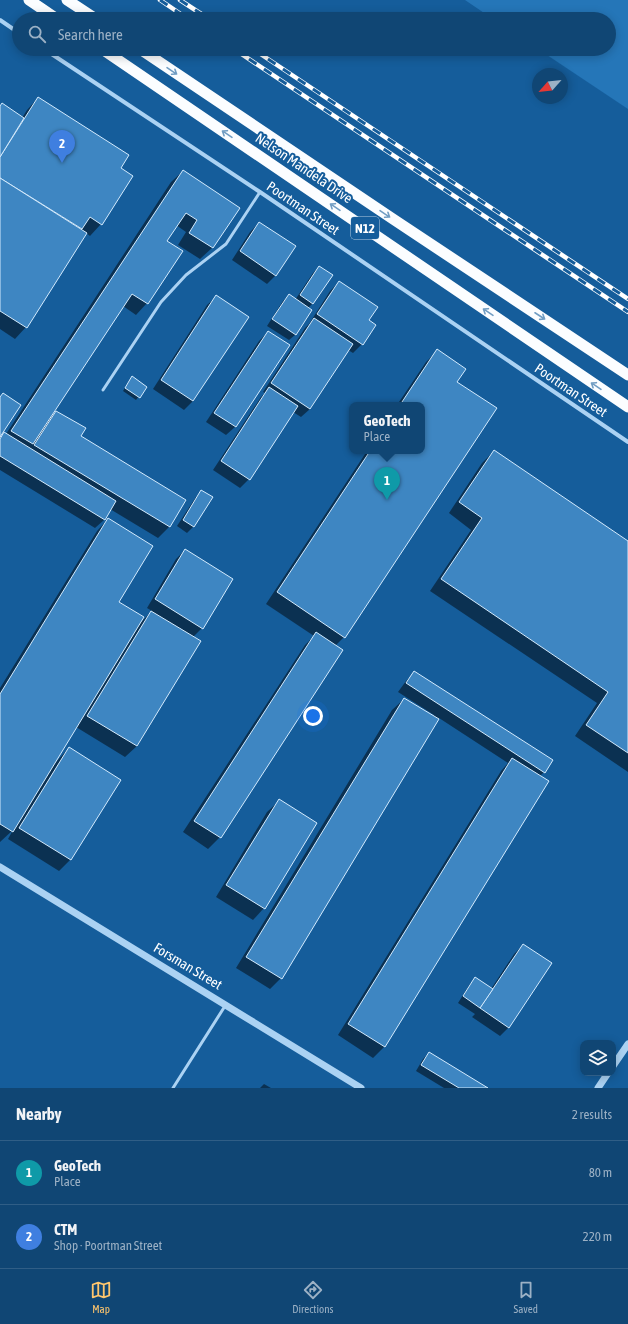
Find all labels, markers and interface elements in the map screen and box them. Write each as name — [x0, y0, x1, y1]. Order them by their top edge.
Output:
search box — [12, 12, 616, 56]
icon: search — [26, 23, 48, 45]
text: Search here — [58, 26, 123, 43]
one-way arrow — [167, 67, 178, 75]
north arrow — [532, 68, 568, 104]
pin: 2 — [49, 130, 75, 163]
one-way arrow — [222, 130, 233, 138]
street label: Nelson Mandela Drive — [252, 130, 356, 206]
street label: Poortman Street — [264, 178, 342, 238]
one-way arrow — [329, 203, 340, 211]
one-way arrow — [379, 210, 390, 218]
road number: N12 — [351, 217, 379, 239]
one-way arrow — [483, 308, 494, 316]
one-way arrow — [534, 313, 546, 321]
street label: Poortman Street — [532, 360, 610, 420]
one-way arrow — [590, 381, 601, 390]
popup — [349, 402, 425, 454]
text: GeoTech — [364, 412, 410, 429]
text: Place — [364, 429, 390, 444]
pin: 1 — [374, 467, 400, 500]
your location — [303, 706, 323, 726]
street label: Forsman Street — [151, 939, 225, 993]
map controls — [580, 1040, 616, 1076]
button: layers — [580, 1040, 616, 1076]
text: Nearby — [16, 1104, 62, 1124]
text: 2 results — [572, 1107, 612, 1122]
text: GeoTech — [54, 1157, 101, 1174]
text: 1 — [26, 1165, 32, 1180]
text: 80 m — [589, 1165, 612, 1180]
text: Place — [54, 1174, 81, 1189]
text: CTM — [54, 1221, 77, 1238]
text: 2 — [26, 1229, 32, 1244]
text: 220 m — [583, 1229, 612, 1244]
text: Shop · Poortman Street — [54, 1238, 162, 1253]
tab: Map — [90, 1279, 112, 1315]
tab: Directions — [292, 1279, 333, 1315]
tab: Saved — [514, 1279, 538, 1315]

